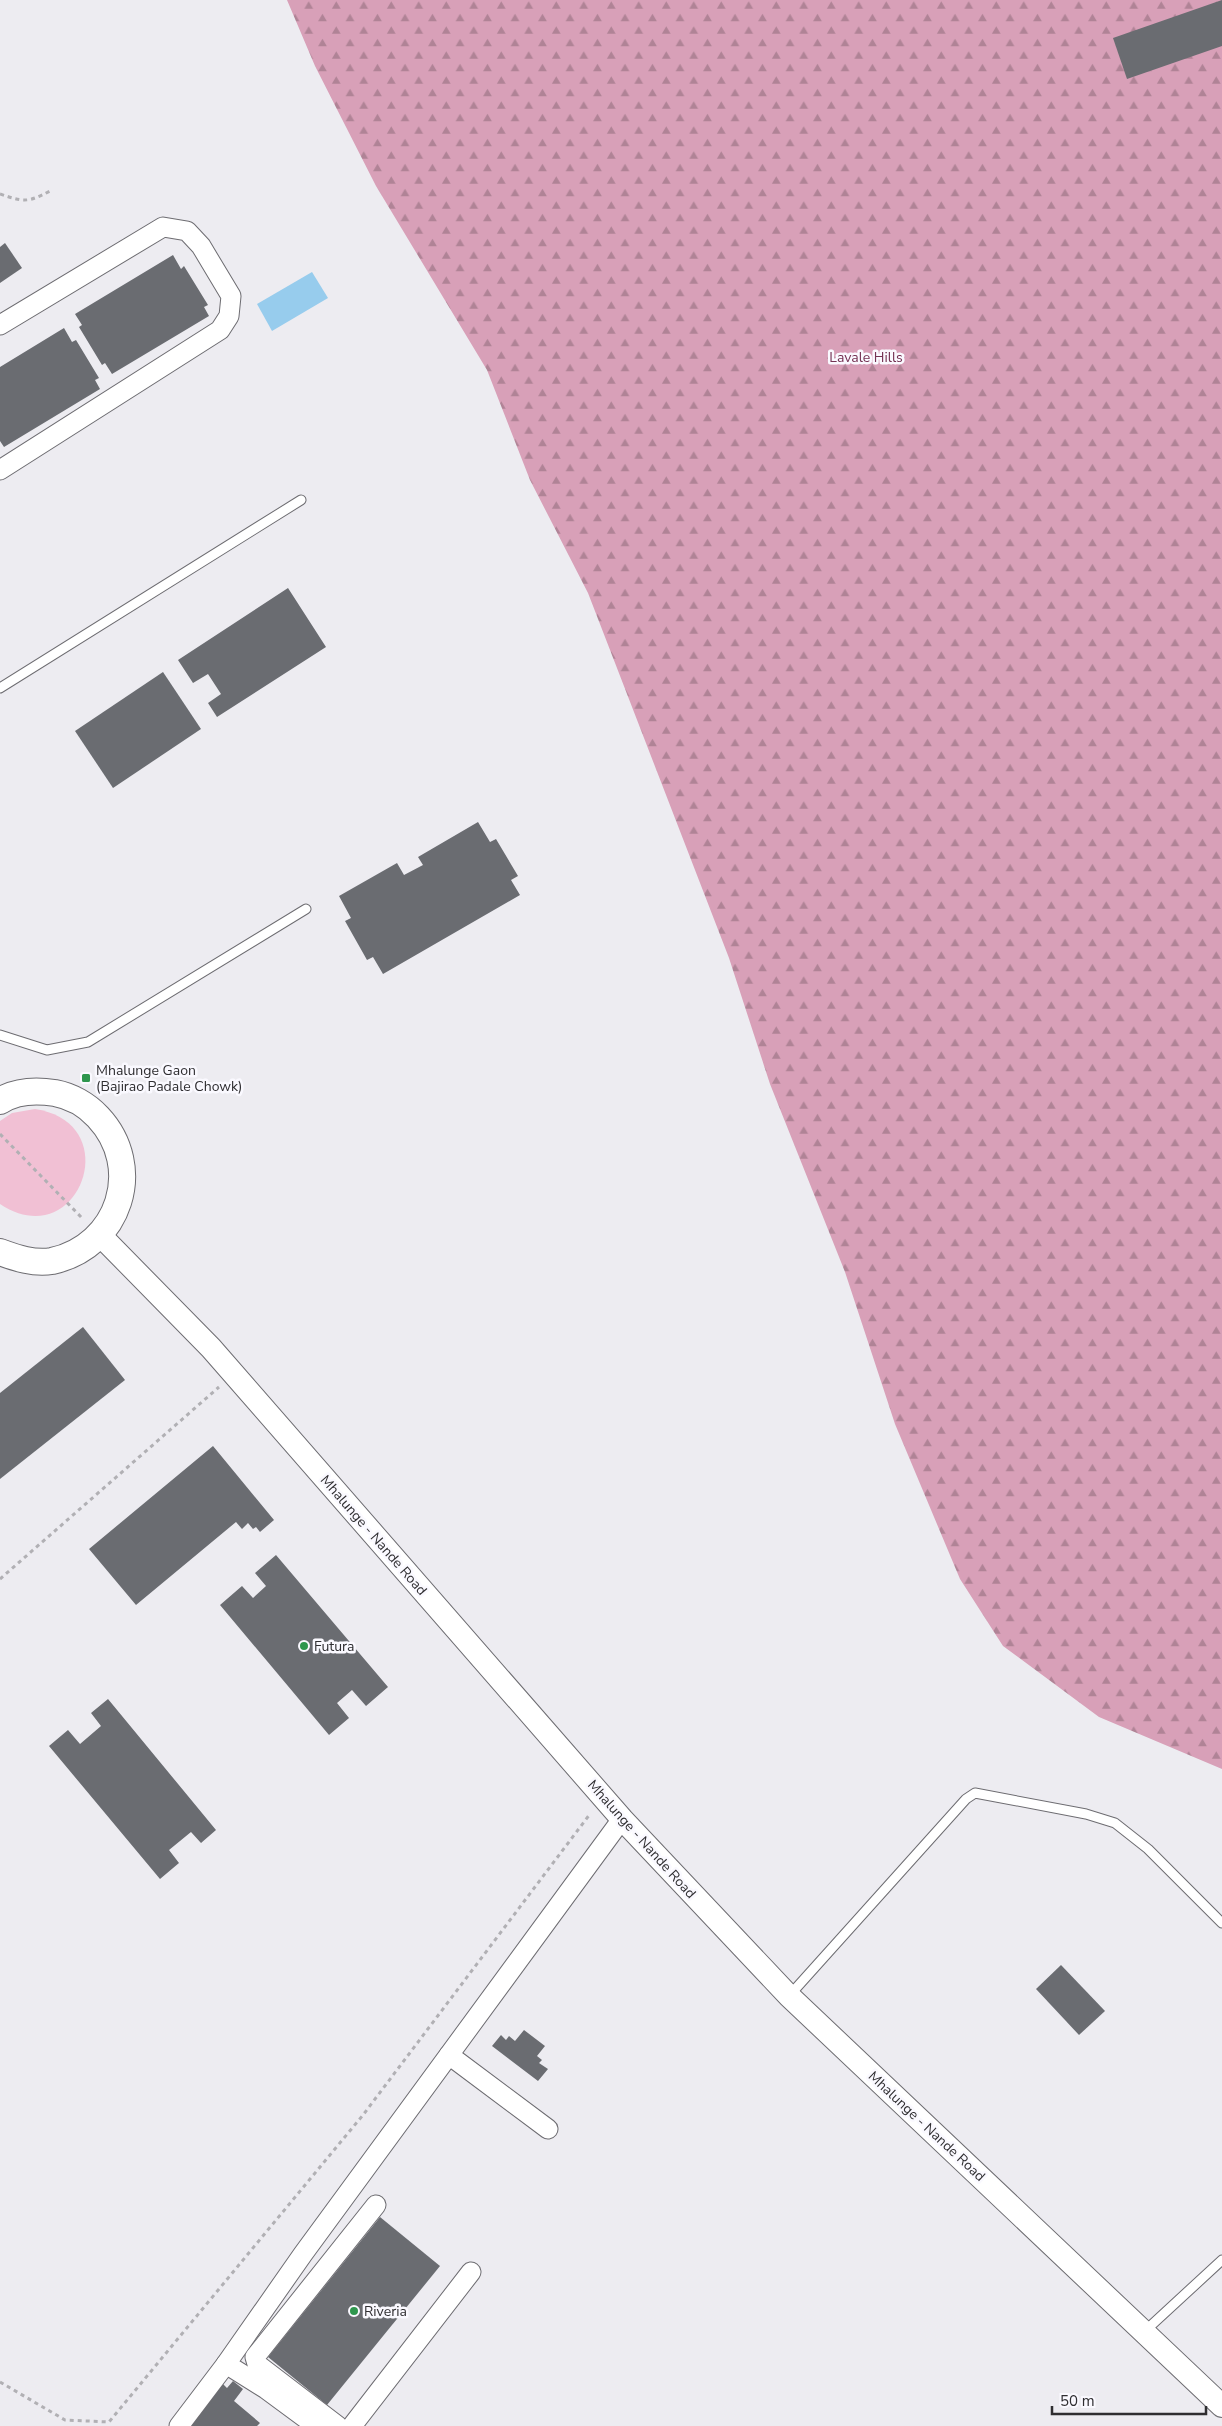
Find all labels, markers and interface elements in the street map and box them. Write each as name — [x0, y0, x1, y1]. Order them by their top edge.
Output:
park label: Lavale Hills — [829, 348, 903, 367]
place label: Mhalunge Gaon (Bajirao Padale Chowk) — [96, 1061, 243, 1096]
marker: Mhalunge Gaon (Bajirao Padale Chowk) — [80, 1072, 92, 1084]
street label: Mhalunge - Nande Road — [316, 1471, 431, 1600]
place label: Futura — [314, 1637, 354, 1656]
marker: Futura — [298, 1640, 310, 1652]
street label: Mhalunge - Nande Road — [583, 1776, 700, 1903]
street label: Mhalunge - Nande Road — [864, 2067, 989, 2186]
place label: Riveria — [364, 2302, 407, 2321]
marker: Riveria — [348, 2305, 360, 2317]
scale bar — [1052, 2384, 1206, 2416]
text: 50 m — [1060, 2391, 1095, 2411]

